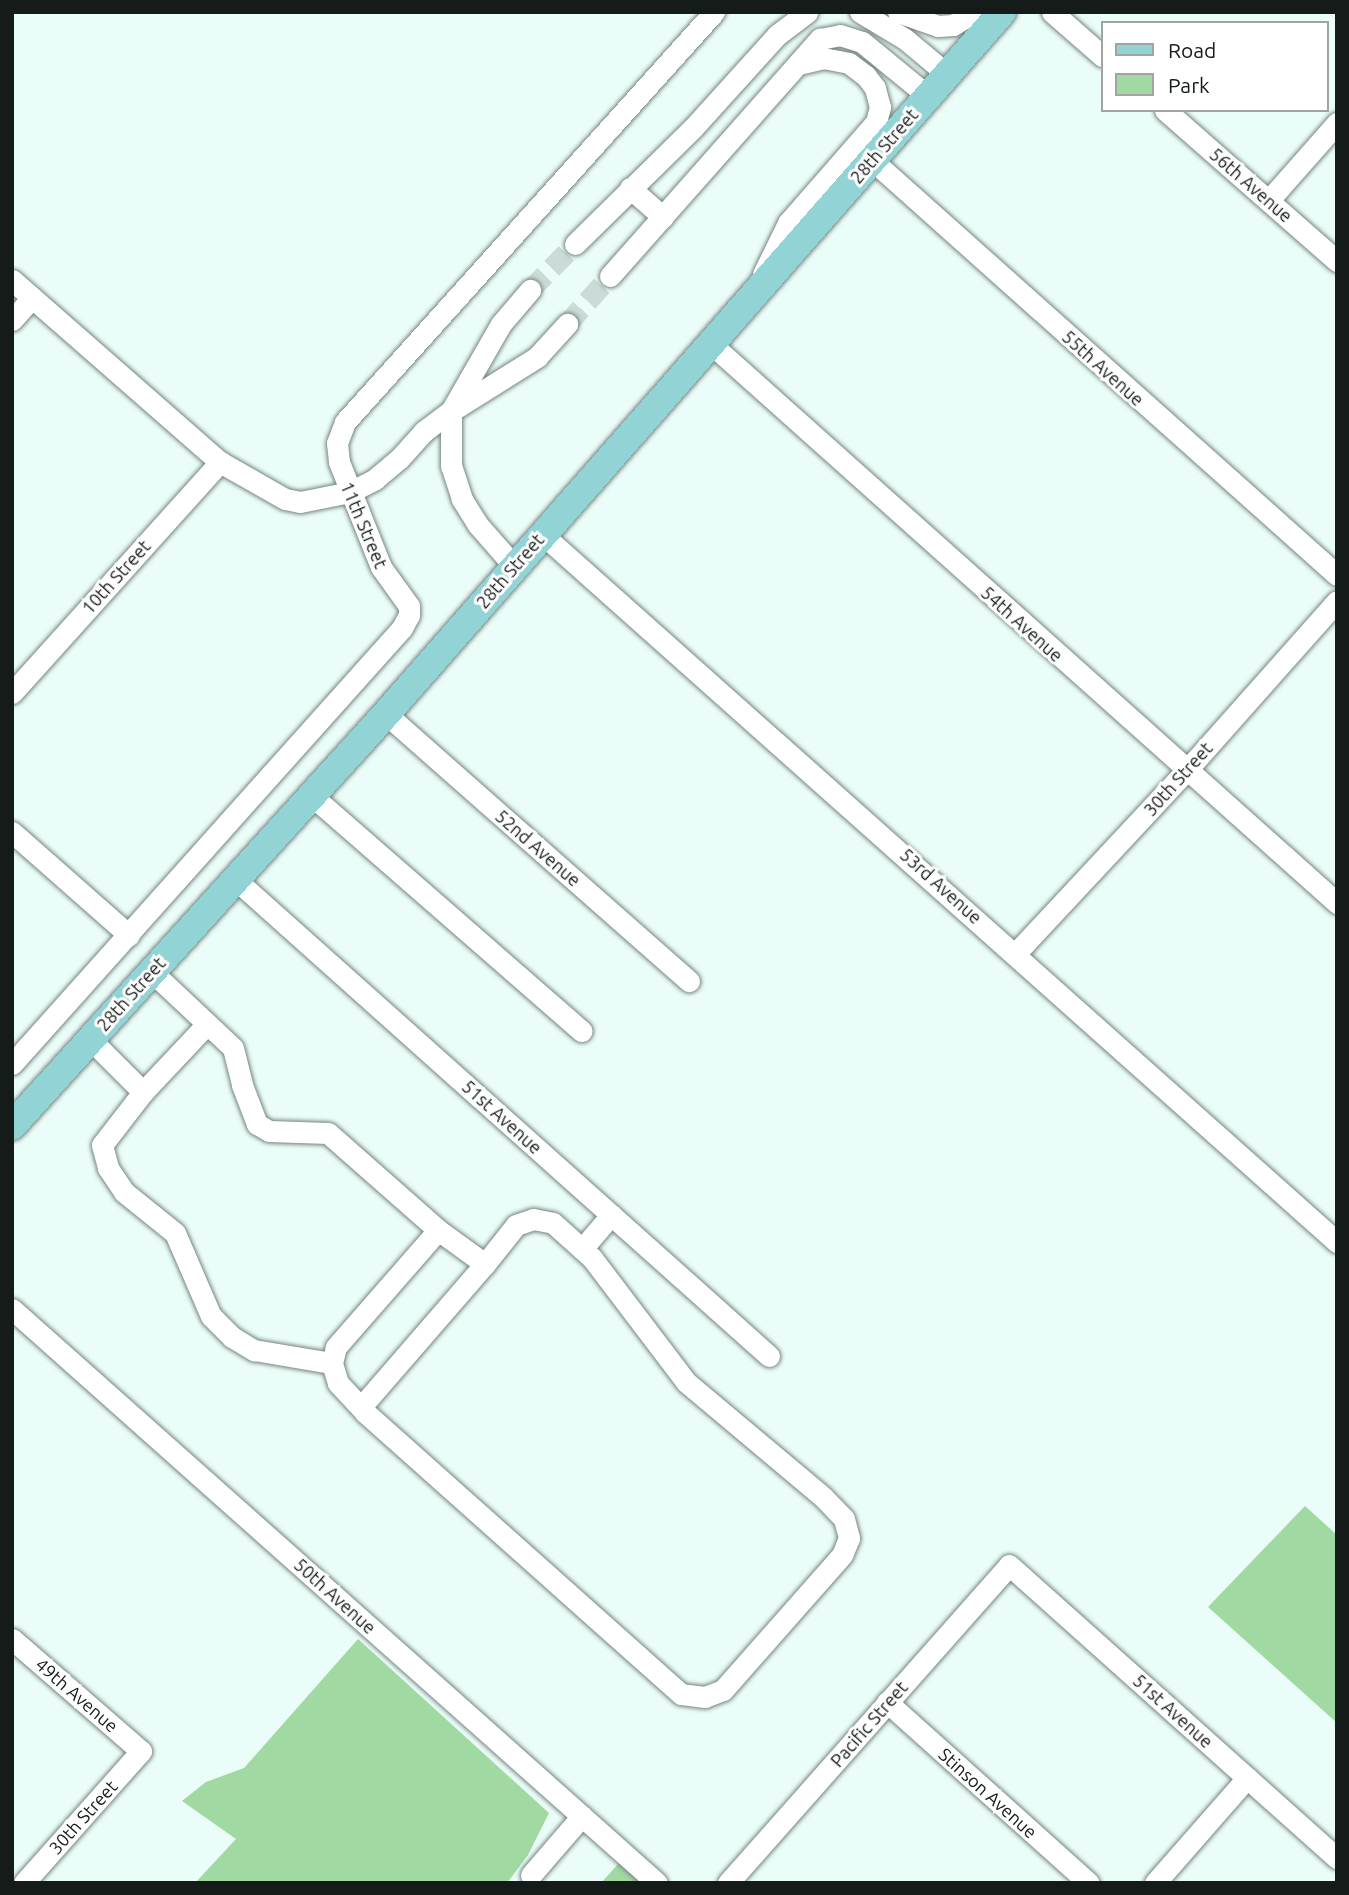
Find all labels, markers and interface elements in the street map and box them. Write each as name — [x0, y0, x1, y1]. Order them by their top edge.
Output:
legend — [1100, 21, 1328, 112]
text: Road — [1168, 38, 1216, 62]
text: Park — [1168, 73, 1210, 97]
street label: 28th Street — [846, 104, 922, 188]
street label: 56th Avenue — [1205, 143, 1297, 227]
street label: 55th Avenue — [1058, 326, 1148, 410]
street label: 11th Street — [336, 478, 392, 572]
street label: 28th Street — [472, 529, 548, 613]
street label: 10th Street — [77, 536, 155, 618]
street label: 54th Avenue — [977, 582, 1067, 666]
street label: 30th Street — [1139, 738, 1217, 820]
street label: 52nd Avenue — [491, 805, 585, 891]
street label: 53rd Avenue — [896, 844, 986, 928]
street label: 28th Street — [92, 953, 170, 1035]
street label: 51st Avenue — [458, 1076, 546, 1158]
street label: 50th Avenue — [290, 1554, 380, 1638]
street label: 49th Avenue — [31, 1653, 123, 1737]
street label: 51st Avenue — [1129, 1670, 1217, 1752]
street label: Pacific Street — [826, 1677, 912, 1771]
street label: Stinson Avenue — [934, 1743, 1042, 1843]
street label: 30th Street — [44, 1776, 122, 1858]

